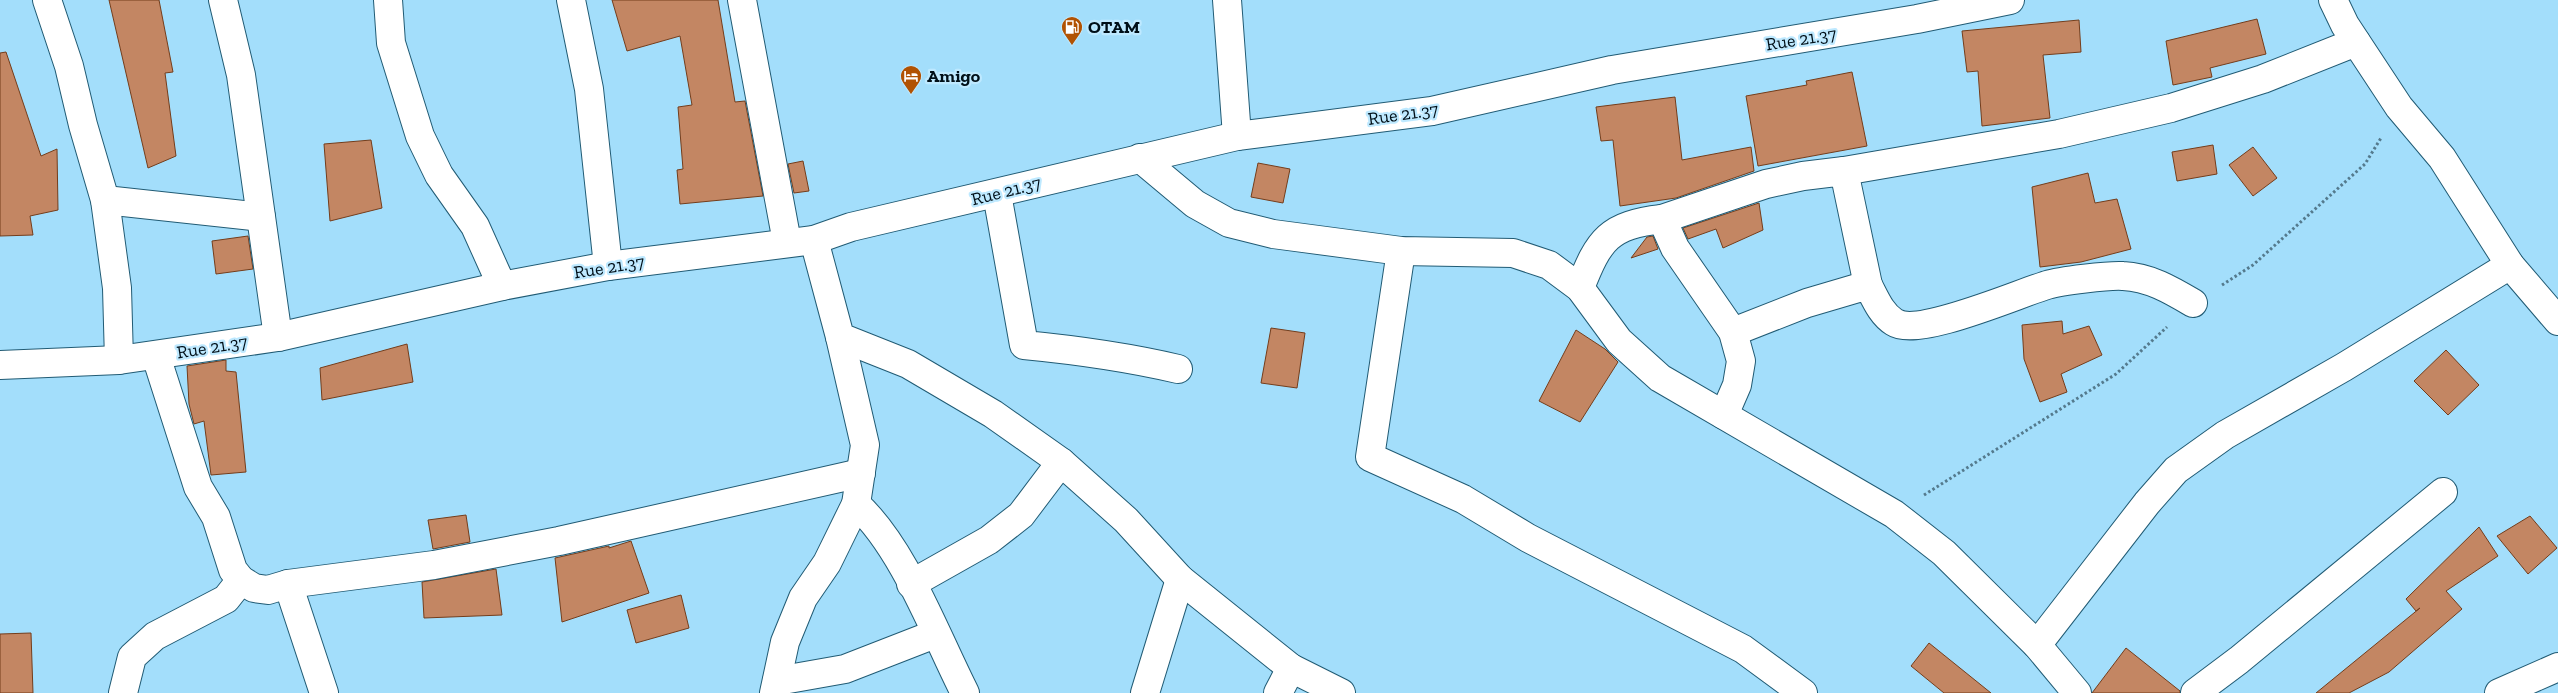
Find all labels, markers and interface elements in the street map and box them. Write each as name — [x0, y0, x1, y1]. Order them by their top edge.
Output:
fuel station icon: OTAM — [1060, 15, 1084, 46]
place label: OTAM — [1088, 16, 1140, 38]
street label: Rue 21.37 — [1764, 22, 1838, 55]
hotel icon: Amigo — [899, 64, 923, 95]
place label: Amigo — [927, 65, 981, 87]
street label: Rue 21.37 — [1366, 98, 1440, 130]
street label: Rue 21.37 — [969, 172, 1044, 210]
street label: Rue 21.37 — [572, 250, 646, 283]
street label: Rue 21.37 — [175, 330, 249, 363]

